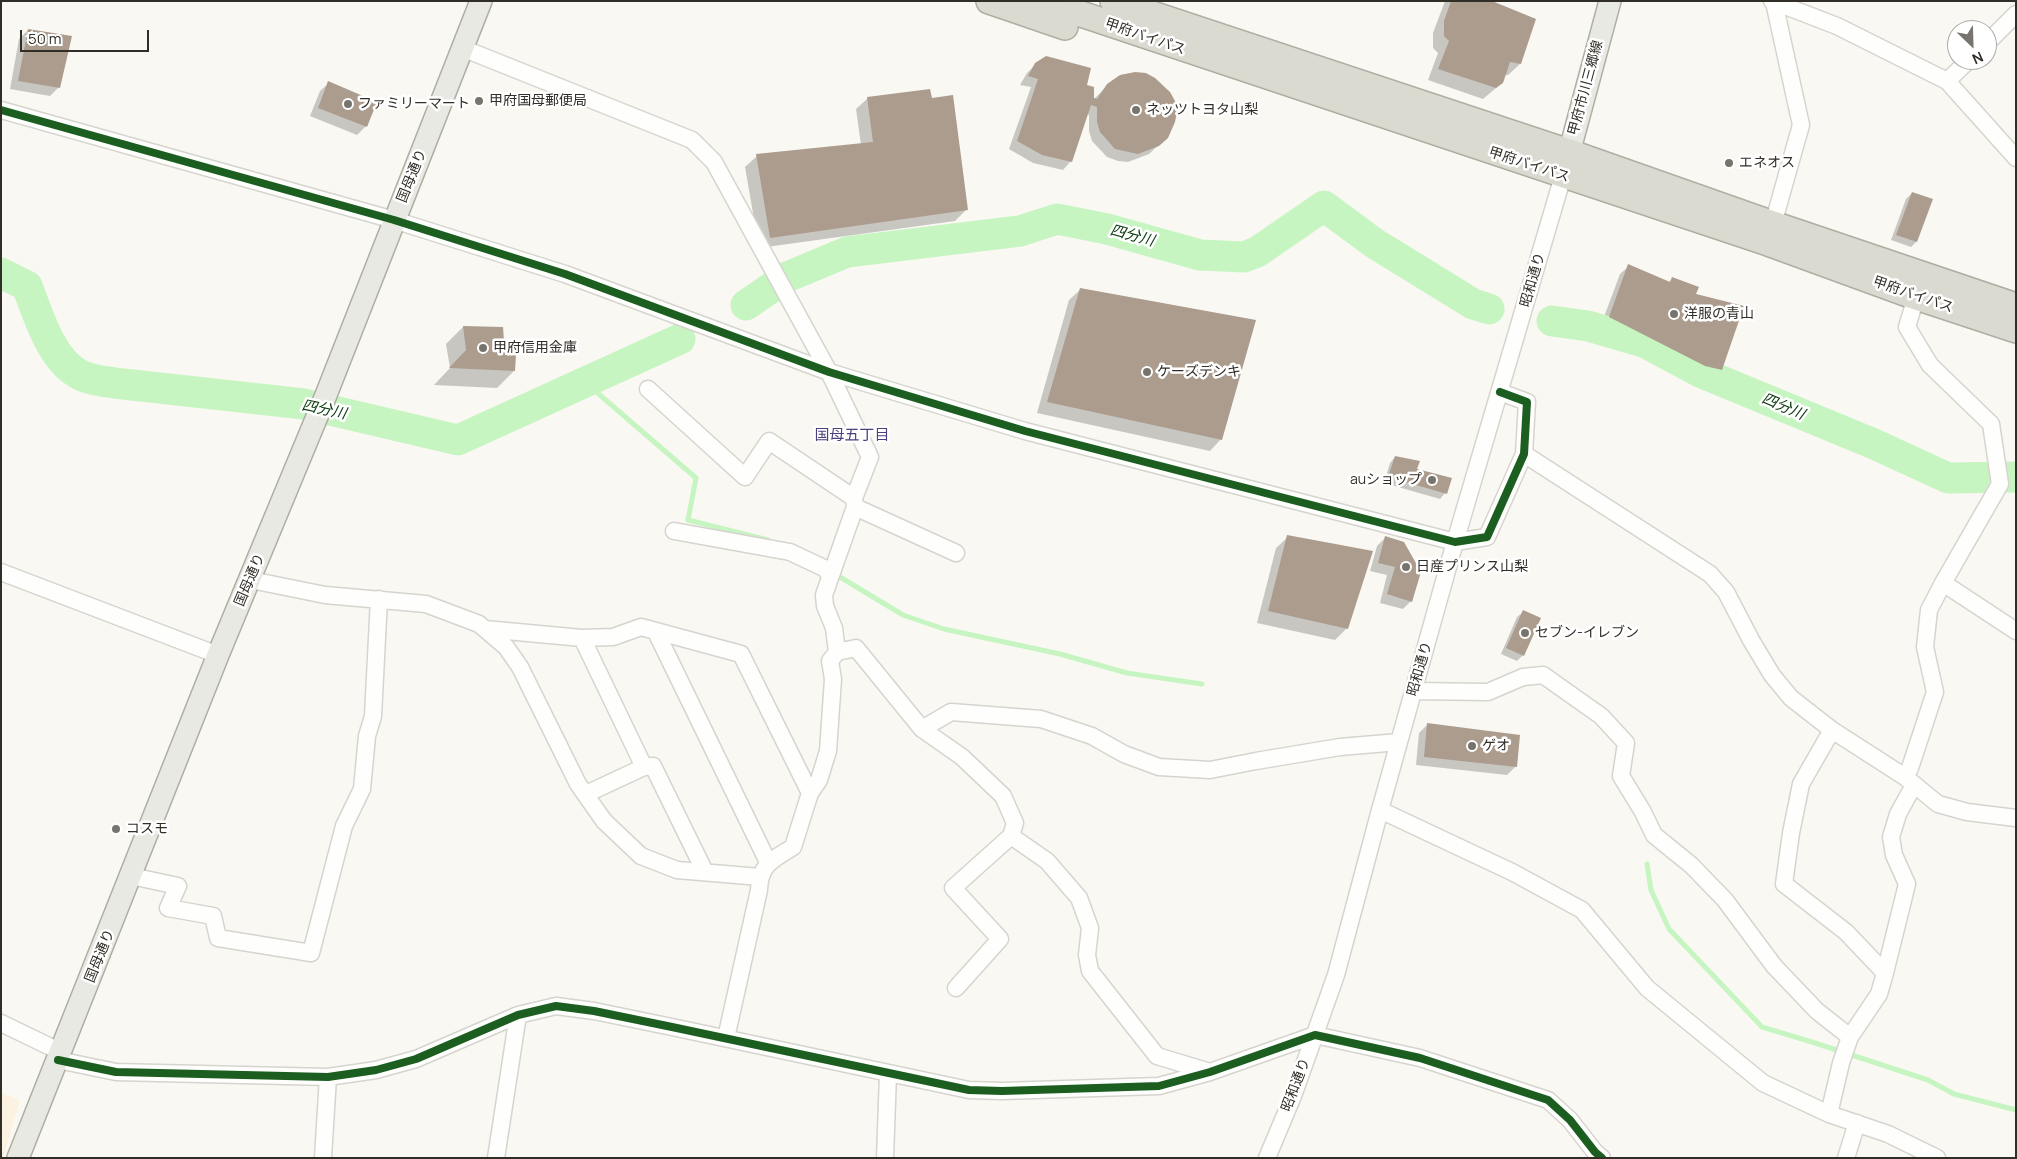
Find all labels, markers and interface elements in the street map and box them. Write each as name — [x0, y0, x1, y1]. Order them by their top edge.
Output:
street label: 甲府バイパス — [1103, 15, 1187, 59]
scale bar — [22, 20, 151, 52]
north arrow — [1947, 20, 1997, 70]
text: 50 m — [28, 28, 62, 49]
street label: 甲府市川三郷線 — [1565, 38, 1607, 138]
text: N — [1969, 48, 1986, 69]
place label: 甲府国母郵便局 — [489, 93, 587, 109]
marker: 甲府国母郵便局 — [473, 95, 485, 107]
place label: ファミリーマート — [358, 96, 470, 112]
marker: ファミリーマート — [342, 98, 354, 110]
place label: ネッツトヨタ山梨 — [1146, 102, 1258, 118]
marker: ネッツトヨタ山梨 — [1130, 104, 1142, 116]
street label: 甲府バイパス — [1486, 144, 1572, 186]
street label: 国母通り — [394, 147, 430, 205]
place label: エネオス — [1739, 155, 1795, 171]
marker: エネオス — [1723, 157, 1735, 169]
water label: 四分川 — [1108, 221, 1156, 251]
street label: 昭和通り — [1517, 251, 1549, 309]
street label: 甲府バイパス — [1871, 273, 1955, 317]
place label: 洋服の青山 — [1684, 306, 1754, 322]
marker: 洋服の青山 — [1668, 308, 1680, 320]
place label: 甲府信用金庫 — [493, 340, 577, 356]
marker: 甲府信用金庫 — [477, 342, 489, 354]
place label: ケーズデンキ — [1157, 364, 1241, 380]
marker: ケーズデンキ — [1141, 366, 1153, 378]
water label: 四分川 — [1759, 390, 1807, 424]
water label: 四分川 — [300, 397, 348, 423]
district label: 国母五丁目 — [815, 427, 889, 445]
place label: auショップ — [1350, 472, 1422, 488]
marker: auショップ — [1426, 474, 1438, 486]
street label: 国母通り — [231, 551, 269, 609]
place label: 日産プリンス山梨 — [1416, 559, 1528, 575]
marker: 日産プリンス山梨 — [1400, 561, 1412, 573]
place label: セブン-イレブン — [1535, 625, 1639, 641]
marker: セブン-イレブン — [1519, 627, 1531, 639]
street label: 昭和通り — [1404, 640, 1436, 698]
place label: ゲオ — [1482, 738, 1510, 754]
marker: ゲオ — [1466, 740, 1478, 752]
place label: コスモ — [126, 821, 168, 837]
marker: コスモ — [110, 823, 122, 835]
street label: 国母通り — [82, 927, 118, 985]
street label: 昭和通り — [1278, 1056, 1314, 1114]

